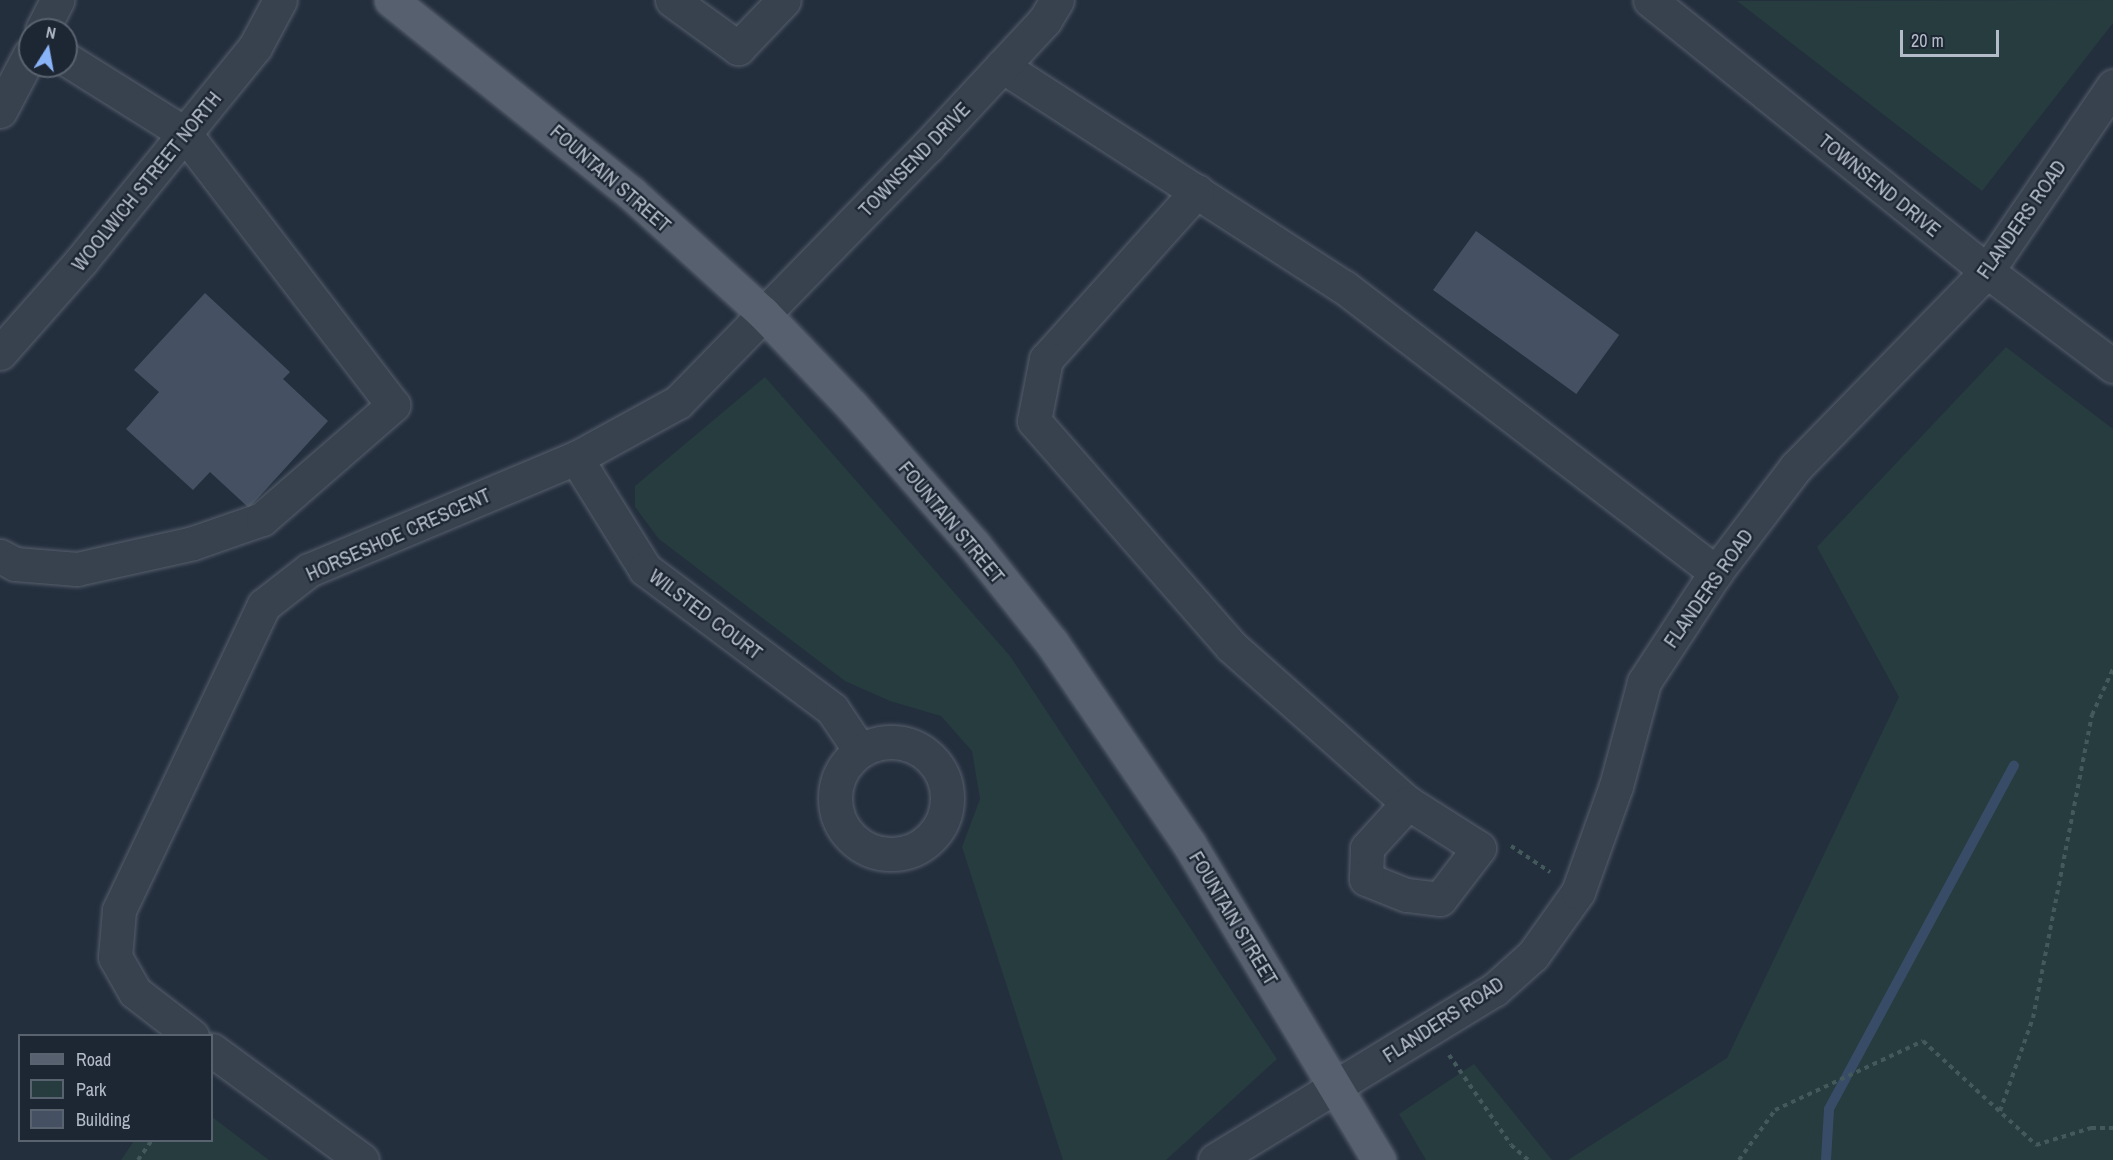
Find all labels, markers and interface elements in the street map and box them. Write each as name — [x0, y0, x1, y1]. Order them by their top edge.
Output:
north arrow — [18, 18, 78, 78]
scale bar — [1903, 18, 2002, 56]
text: N — [44, 21, 58, 44]
text: 20 m — [1911, 28, 1944, 53]
street label: WOOLWICH STREET NORTH — [66, 86, 226, 276]
street label: TOWNSEND DRIVE — [853, 97, 975, 221]
street label: FOUNTAIN STREET — [546, 119, 676, 237]
street label: TOWNSEND DRIVE — [1814, 128, 1946, 242]
street label: FLANDERS ROAD — [1971, 155, 2071, 283]
street label: FOUNTAIN STREET — [894, 456, 1010, 588]
street label: HORSESHOE CRESCENT — [302, 482, 494, 586]
street label: FLANDERS ROAD — [1658, 524, 1758, 652]
street label: WILSTED COURT — [645, 564, 767, 664]
street label: FOUNTAIN STREET — [1185, 847, 1283, 989]
street label: FLANDERS ROAD — [1378, 971, 1508, 1067]
legend — [18, 1034, 213, 1142]
text: Road — [76, 1047, 111, 1072]
text: Park — [76, 1077, 106, 1102]
text: Building — [76, 1107, 130, 1132]

